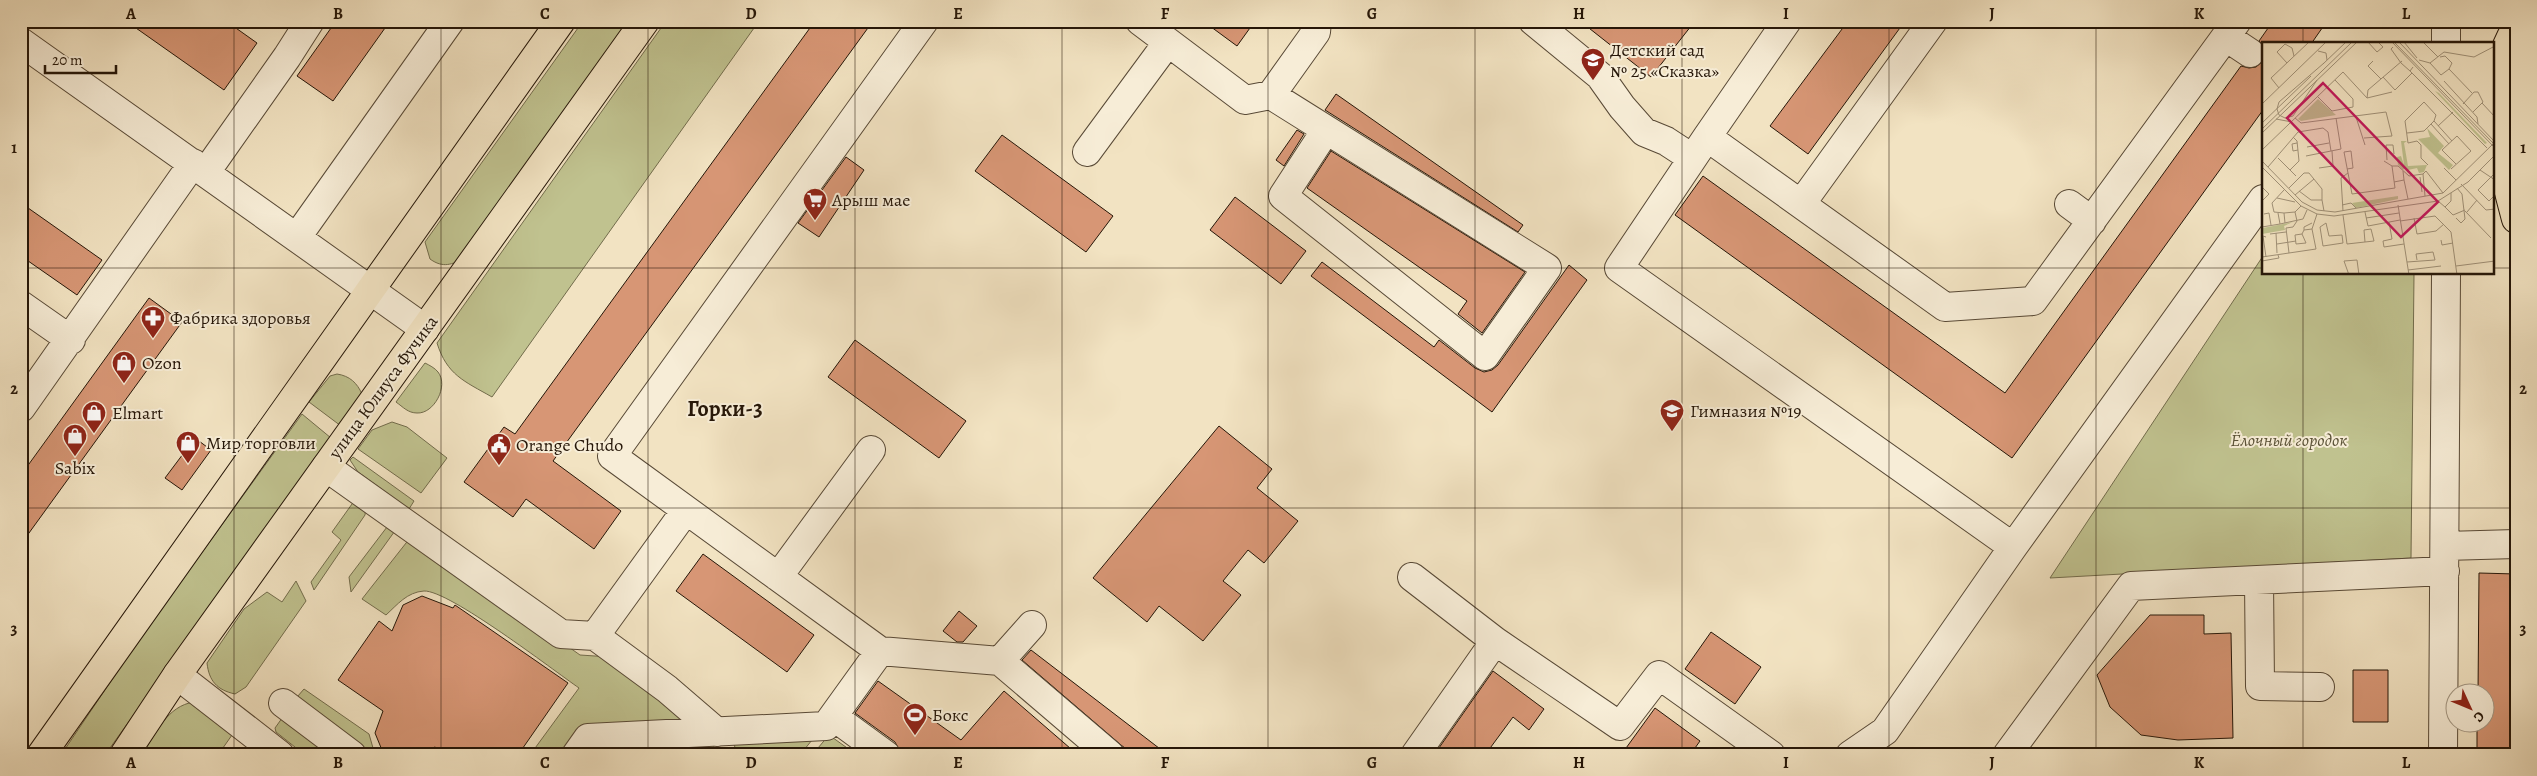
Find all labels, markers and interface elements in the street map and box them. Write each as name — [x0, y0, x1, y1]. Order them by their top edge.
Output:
text: A — [125, 3, 137, 25]
text: B — [333, 3, 343, 25]
text: C — [540, 3, 550, 25]
text: D — [745, 3, 757, 25]
text: E — [953, 3, 963, 25]
text: F — [1161, 3, 1170, 25]
text: G — [1367, 3, 1377, 25]
text: H — [1573, 3, 1585, 25]
text: I — [1783, 3, 1789, 25]
text: J — [1989, 3, 1995, 25]
text: K — [2194, 3, 2205, 25]
text: L — [2402, 3, 2411, 25]
place label: Детский сад № 25 «Сказка» — [1610, 38, 1719, 83]
scale bar — [45, 42, 116, 74]
inset map — [2262, 42, 2494, 275]
school or university icon: Детский сад № 25 «Сказка» — [1580, 47, 1606, 81]
text: 20 m — [52, 50, 83, 70]
text: 1 — [11, 137, 17, 159]
text: 1 — [2520, 137, 2526, 159]
supermarket icon: Арыш мае — [802, 187, 828, 221]
place label: Арыш мае — [831, 188, 910, 212]
pharmacy icon: Фабрика здоровья — [140, 305, 166, 339]
place label: Фабрика здоровья — [170, 306, 311, 330]
street label: улица Юлиуса Фучика — [322, 310, 444, 464]
shop icon: Ozon — [111, 350, 137, 384]
place label: Ozon — [142, 351, 182, 375]
text: 2 — [10, 378, 18, 400]
text: 2 — [2519, 378, 2527, 400]
district label: Горки-3 — [687, 394, 763, 424]
school or university icon: Гимназия №19 — [1659, 398, 1685, 432]
place label: Гимназия №19 — [1690, 399, 1802, 423]
shop icon: Elmart — [81, 400, 107, 434]
place label: Elmart — [112, 401, 163, 425]
shop icon: Sabix — [62, 423, 88, 457]
park label: Ёлочный городок — [2231, 428, 2347, 452]
shop icon: Мир торговли — [175, 430, 201, 464]
place label: Мир торговли — [206, 431, 316, 455]
public building icon: Orange Chudo — [486, 432, 512, 466]
place label: Orange Chudo — [516, 433, 623, 457]
place label: Sabix — [55, 456, 96, 480]
text: 3 — [11, 618, 18, 640]
text: 3 — [2520, 618, 2527, 640]
north arrow — [2444, 684, 2494, 734]
sports icon: Бокс — [902, 702, 928, 736]
place label: Бокс — [932, 703, 969, 727]
text: С — [2469, 707, 2489, 727]
text: A — [125, 752, 137, 774]
text: B — [333, 752, 343, 774]
text: C — [540, 752, 550, 774]
text: D — [745, 752, 757, 774]
text: E — [953, 752, 963, 774]
text: F — [1161, 752, 1170, 774]
text: G — [1367, 752, 1377, 774]
text: H — [1573, 752, 1585, 774]
text: I — [1783, 752, 1789, 774]
text: J — [1989, 752, 1995, 774]
text: K — [2194, 752, 2205, 774]
text: L — [2402, 752, 2411, 774]

